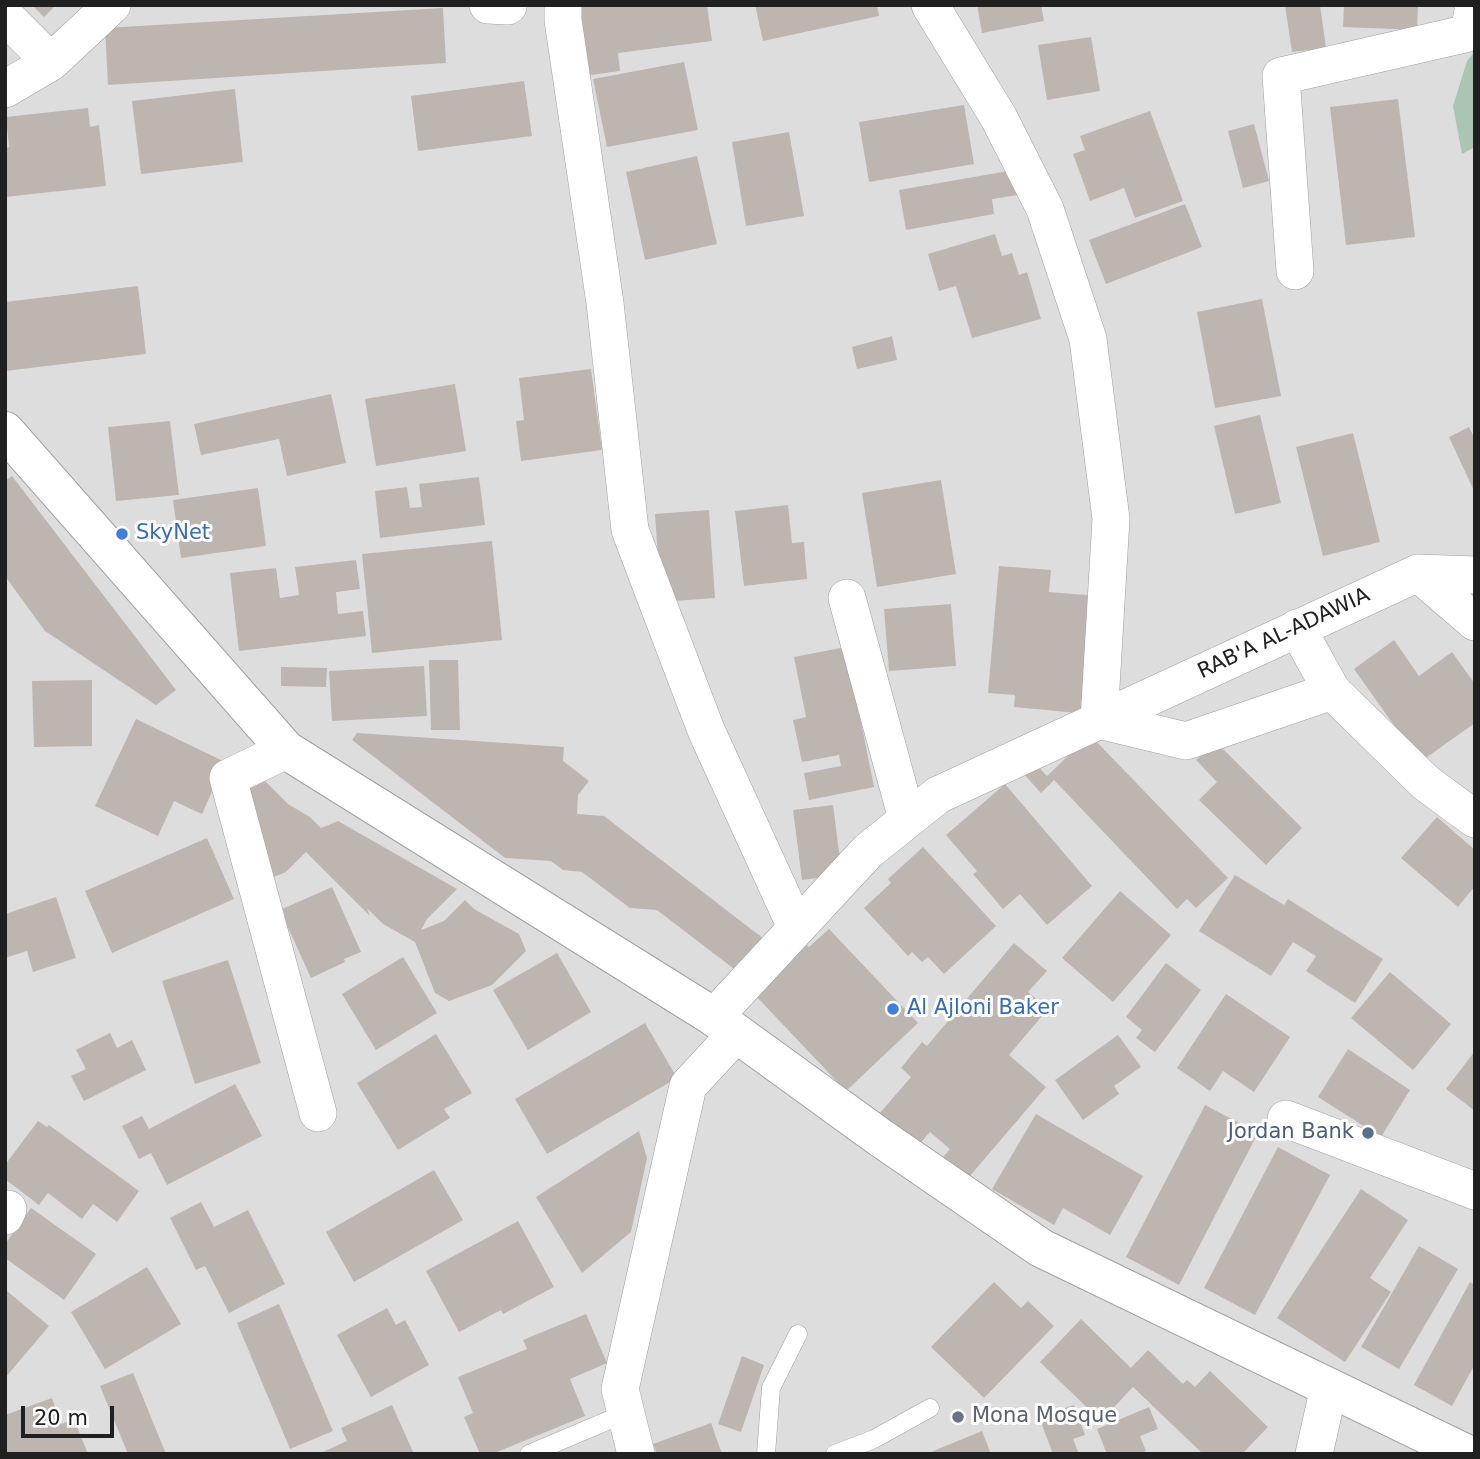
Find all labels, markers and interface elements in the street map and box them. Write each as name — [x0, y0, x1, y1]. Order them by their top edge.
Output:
place label: SkyNet — [136, 521, 210, 547]
marker: SkyNet — [114, 526, 130, 542]
street label: RAB'A AL-ADAWIA — [1194, 583, 1374, 685]
place label: Al Ajloni Baker — [907, 996, 1059, 1022]
marker: Al Ajloni Baker — [885, 1001, 901, 1017]
place label: Jordan Bank — [1228, 1120, 1354, 1146]
marker: Jordan Bank — [1360, 1125, 1376, 1141]
scale bar — [24, 1392, 117, 1436]
place label: Mona Mosque — [972, 1404, 1117, 1430]
text: 20 m — [34, 1406, 88, 1430]
marker: Mona Mosque — [950, 1409, 966, 1425]

